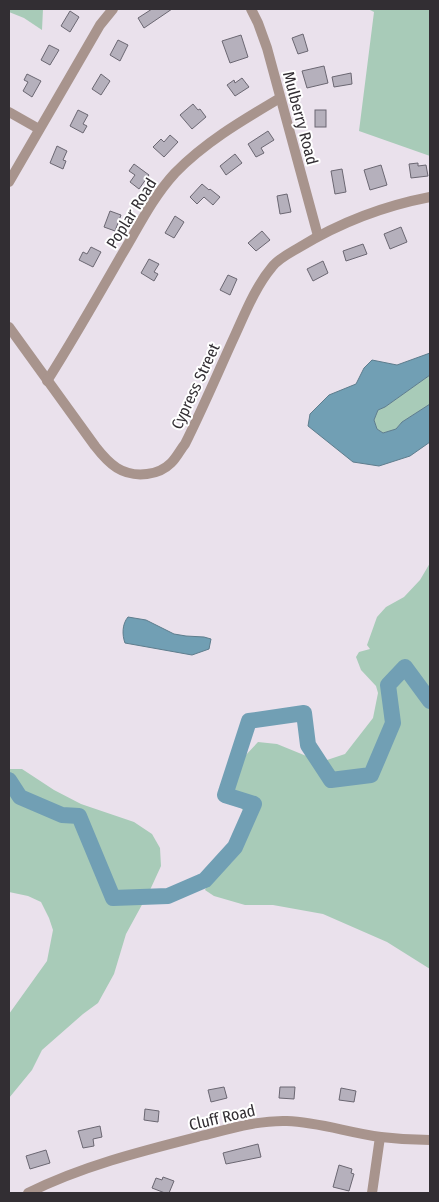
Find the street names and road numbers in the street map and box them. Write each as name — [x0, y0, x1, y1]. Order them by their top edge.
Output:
street label: Mulberry Road — [279, 69, 322, 167]
street label: Poplar Road — [102, 175, 160, 252]
street label: Cypress Street — [167, 340, 224, 432]
street label: Cluff Road — [187, 1101, 257, 1134]

